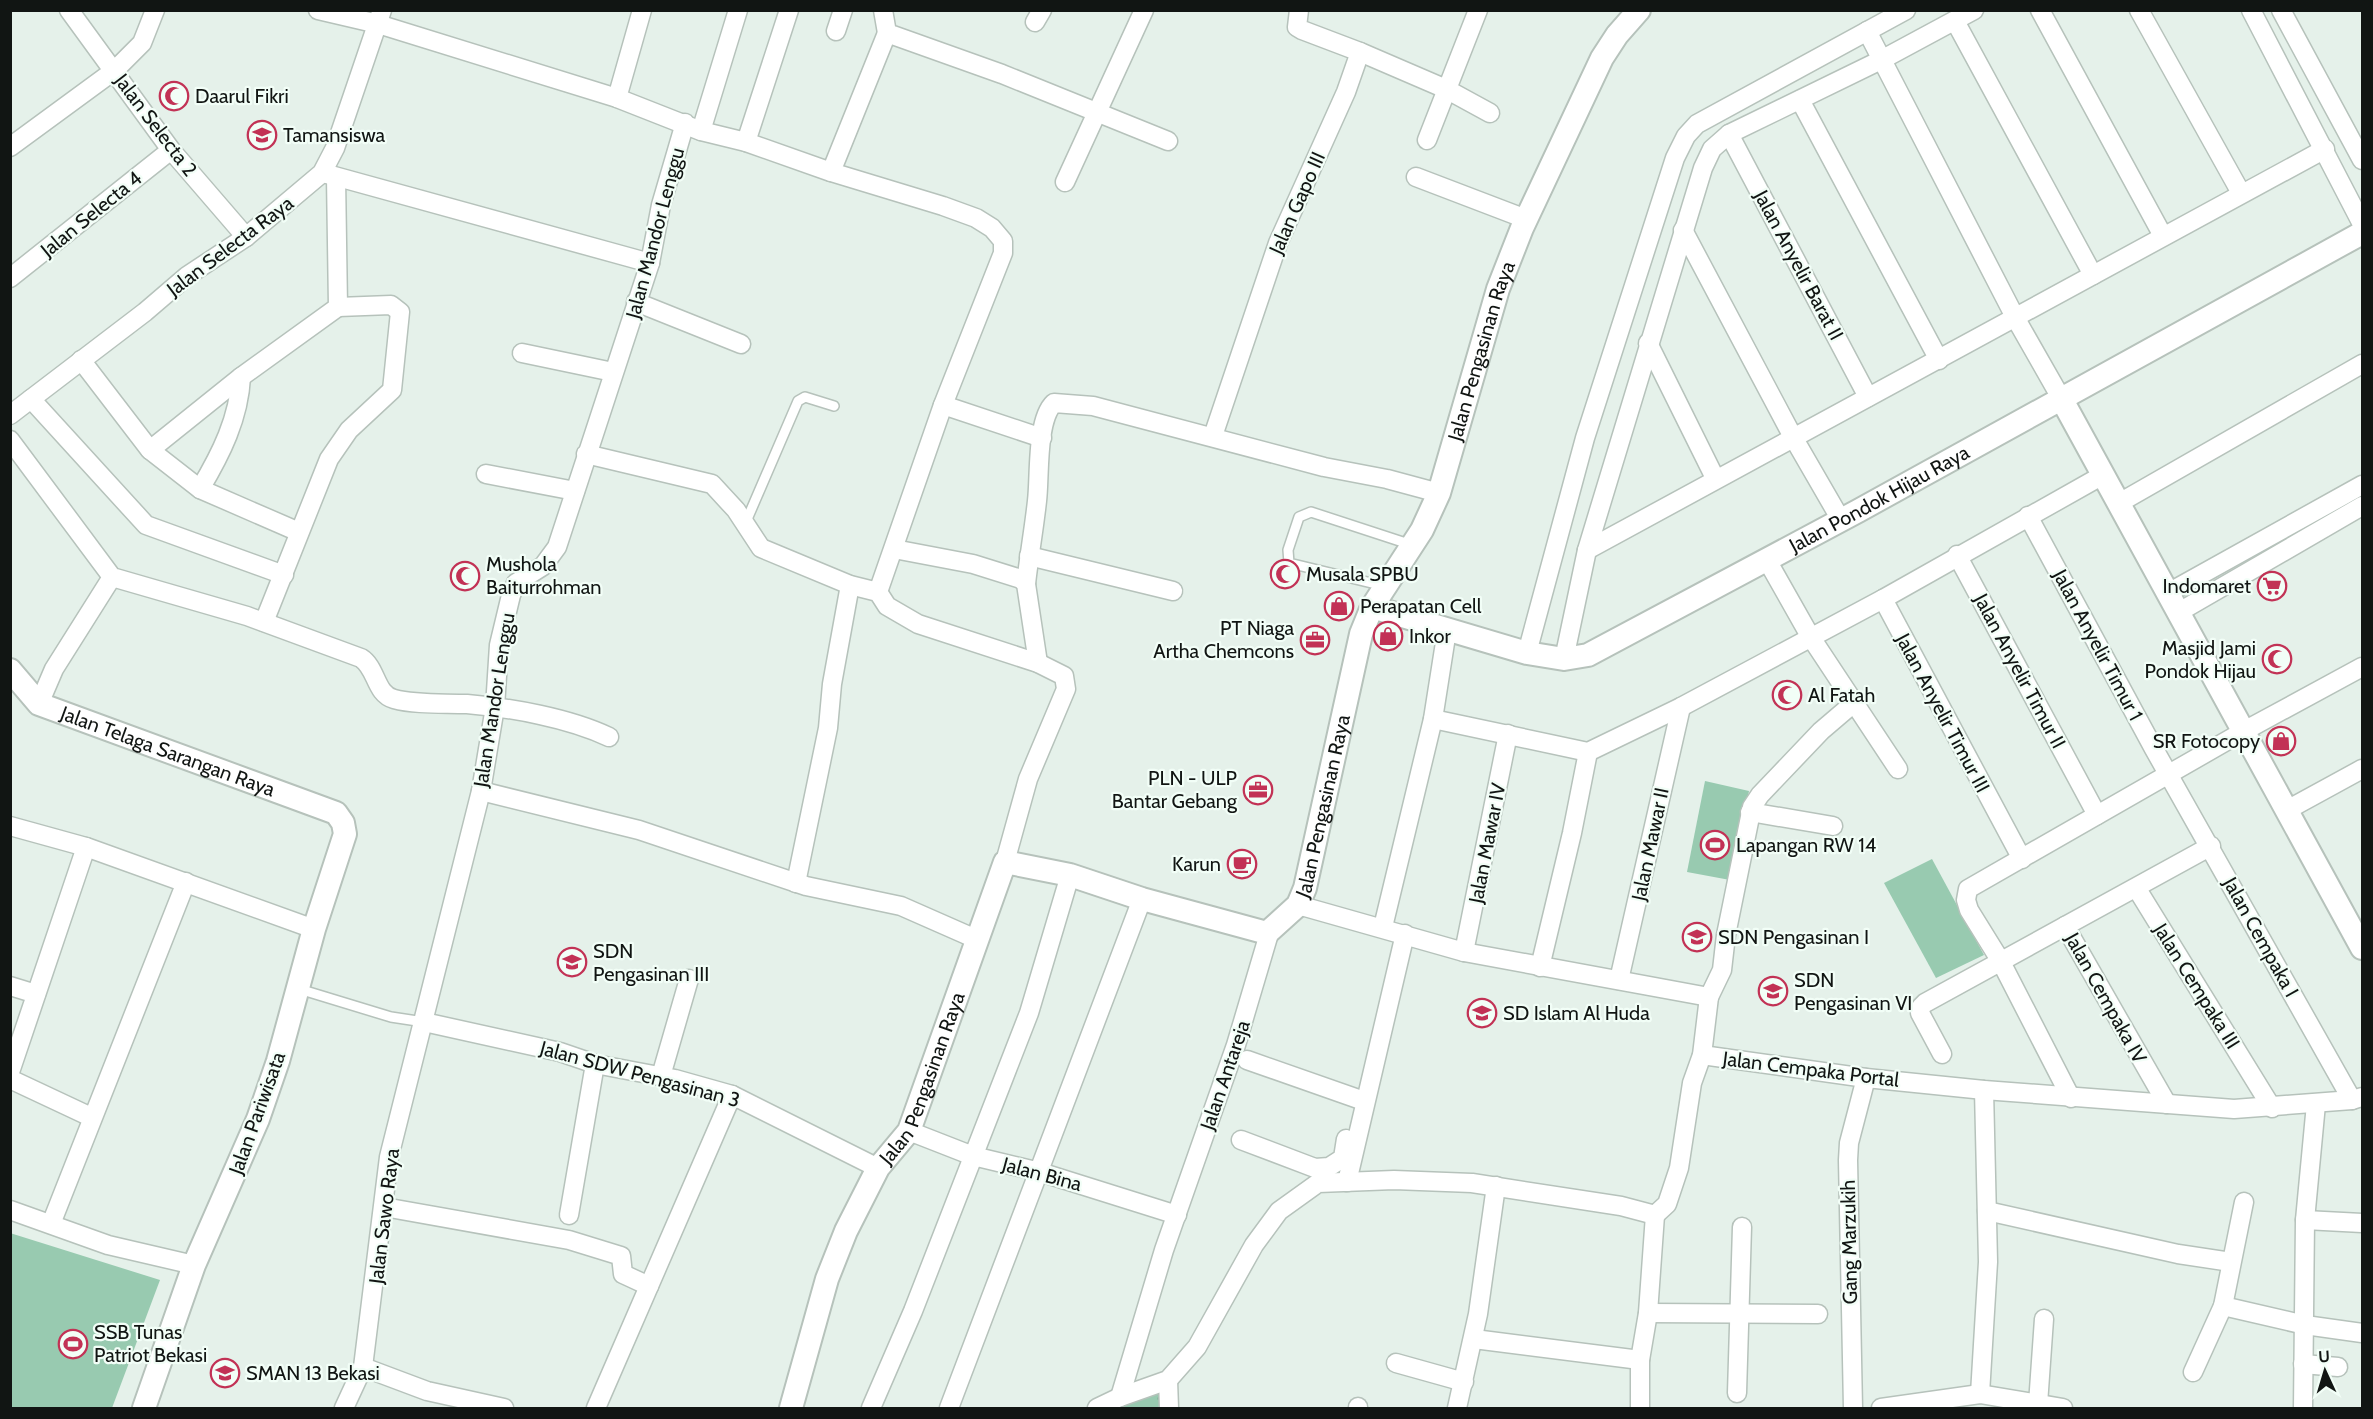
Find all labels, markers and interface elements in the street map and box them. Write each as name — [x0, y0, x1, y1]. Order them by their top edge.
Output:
street label: Jalan Selecta 2 — [109, 68, 202, 181]
mosque icon: Daarul Fikri — [158, 80, 190, 112]
place label: Daarul Fikri — [195, 84, 289, 108]
school or university icon: Tamansiswa — [246, 119, 278, 151]
place label: Tamansiswa — [283, 123, 386, 147]
street label: Jalan Mandor Lenggu — [620, 145, 689, 322]
street label: Jalan Gapo III — [1263, 148, 1330, 259]
street label: Jalan Selecta 4 — [35, 166, 147, 263]
street label: Jalan Anyelir Barat II — [1749, 185, 1849, 344]
street label: Jalan Selecta Raya — [161, 190, 298, 302]
street label: Jalan Pengasinan Raya — [1442, 257, 1520, 444]
street label: Jalan Pondok Hijau Raya — [1784, 440, 1974, 558]
place label: Mushola Baiturrohman — [486, 552, 602, 599]
mosque icon: Musala SPBU — [1269, 558, 1301, 590]
mosque icon: Mushola Baiturrohman — [449, 560, 481, 592]
place label: Musala SPBU — [1306, 562, 1419, 586]
street label: Jalan Anyelir Timur 1 — [2048, 564, 2148, 725]
supermarket icon: Indomaret — [2256, 570, 2288, 602]
place label: Indomaret — [2163, 574, 2251, 598]
street label: Jalan Anyelir Timur II — [1969, 589, 2071, 752]
shop icon: Perapatan Cell — [1323, 590, 1355, 622]
place label: Perapatan Cell — [1360, 594, 1482, 618]
street label: Jalan Mandor Lenggu — [468, 611, 520, 790]
place label: PT Niaga Artha Chemcons — [1153, 616, 1294, 663]
shop icon: Inkor — [1372, 620, 1404, 652]
office icon: PT Niaga Artha Chemcons — [1299, 624, 1331, 656]
place label: Inkor — [1409, 624, 1452, 648]
street label: Jalan Anyelir Timur III — [1891, 629, 1995, 797]
place label: Masjid Jami Pondok Hijau — [2145, 636, 2256, 683]
mosque icon: Masjid Jami Pondok Hijau — [2261, 643, 2293, 675]
mosque icon: Al Fatah — [1771, 679, 1803, 711]
place label: Al Fatah — [1808, 683, 1875, 707]
street label: Jalan Telaga Sarangan Raya — [56, 701, 279, 802]
street label: Jalan Pengasinan Raya — [1290, 712, 1355, 902]
shop icon: SR Fotocopy — [2265, 725, 2297, 757]
place label: SR Fotocopy — [2153, 729, 2260, 753]
place label: PLN - ULP Bantar Gebang — [1112, 766, 1238, 813]
office icon: PLN - ULP Bantar Gebang — [1242, 774, 1274, 806]
street label: Jalan Mawar IV — [1463, 780, 1511, 906]
street label: Jalan Mawar II — [1626, 785, 1674, 904]
sports icon: Lapangan RW 14 — [1699, 829, 1731, 861]
place label: Lapangan RW 14 — [1736, 833, 1877, 857]
cafe icon: Karun — [1226, 848, 1258, 880]
place label: Karun — [1172, 852, 1221, 876]
street label: Jalan Cempaka I — [2218, 872, 2304, 1001]
street label: Jalan Cempaka III — [2148, 918, 2245, 1053]
school or university icon: SDN Pengasinan I — [1681, 921, 1713, 953]
place label: SDN Pengasinan I — [1718, 925, 1869, 949]
street label: Jalan Cempaka IV — [2060, 928, 2152, 1068]
place label: SDN Pengasinan III — [593, 939, 709, 986]
school or university icon: SDN Pengasinan III — [556, 946, 588, 978]
place label: SDN Pengasinan VI — [1794, 968, 1912, 1015]
school or university icon: SDN Pengasinan VI — [1757, 975, 1789, 1007]
street label: Jalan Pengasinan Raya — [874, 988, 970, 1170]
school or university icon: SD Islam Al Huda — [1466, 997, 1498, 1029]
place label: SD Islam Al Huda — [1503, 1001, 1650, 1025]
street label: Jalan Antareja — [1195, 1017, 1255, 1134]
street label: Jalan SDW Pengasinan 3 — [536, 1035, 743, 1112]
street label: Jalan Cempaka Portal — [1720, 1046, 1901, 1092]
street label: Jalan Pariwisata — [223, 1048, 290, 1178]
street label: Jalan Sawo Raya — [364, 1147, 404, 1286]
street label: Jalan Bina — [999, 1152, 1085, 1196]
street label: Gang Marzukih — [1836, 1179, 1862, 1305]
place label: SSB Tunas Patriot Bekasi — [94, 1320, 207, 1367]
sports icon: SSB Tunas Patriot Bekasi — [57, 1328, 89, 1360]
north arrow — [2295, 1341, 2355, 1401]
text: U — [2318, 1347, 2330, 1366]
school or university icon: SMAN 13 Bekasi — [209, 1357, 241, 1389]
place label: SMAN 13 Bekasi — [246, 1361, 380, 1385]

